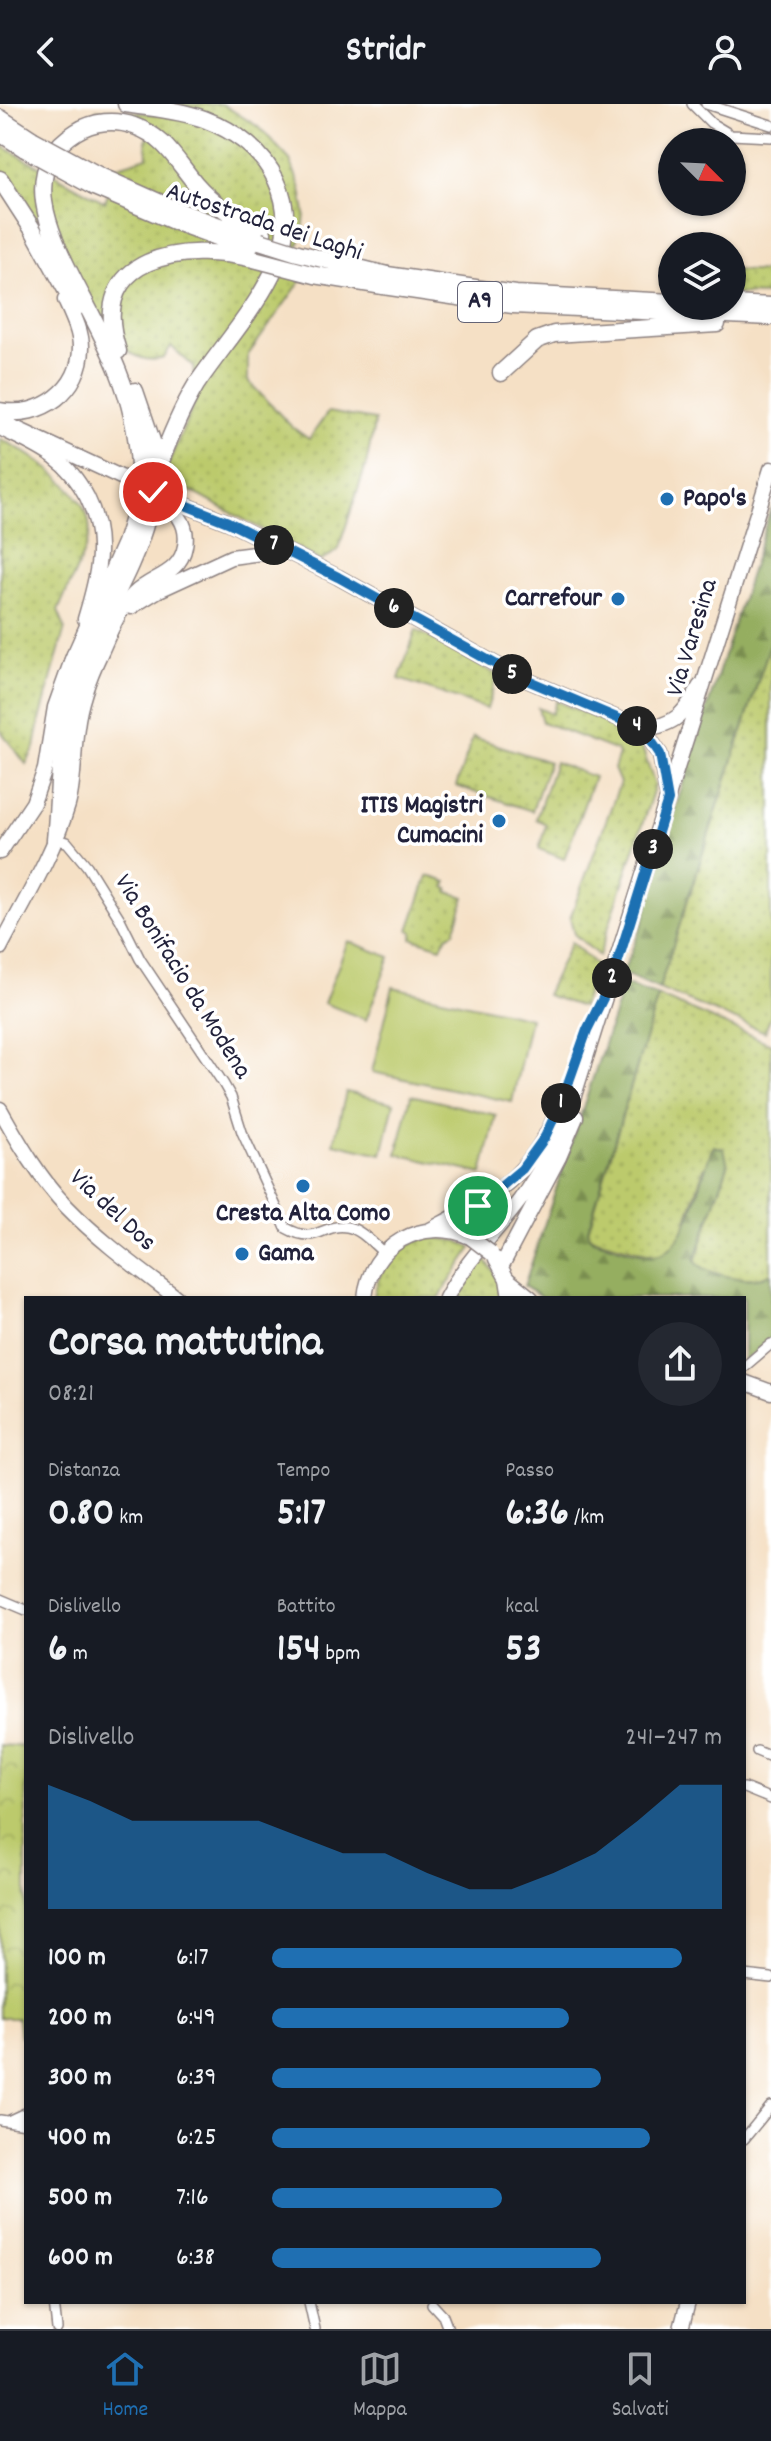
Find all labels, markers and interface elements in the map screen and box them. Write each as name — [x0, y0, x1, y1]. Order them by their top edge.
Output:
text: Stridr — [346, 26, 425, 78]
icon: back — [24, 30, 68, 74]
icon: person — [703, 30, 747, 74]
north arrow — [658, 128, 746, 216]
map controls — [658, 128, 746, 320]
street label: Autostrada dei Laghi — [161, 174, 367, 272]
button: layers — [658, 232, 746, 320]
road number: A9 — [458, 282, 502, 322]
pin — [119, 458, 187, 526]
icon: check — [131, 470, 175, 514]
place label: Papo's — [683, 481, 747, 518]
marker: Papo's — [658, 490, 676, 508]
pin: 7 — [254, 525, 294, 565]
text: 7 — [270, 529, 278, 560]
street label: Via Varesina — [658, 574, 729, 701]
place label: Carrefour — [505, 581, 602, 618]
pin: 6 — [374, 588, 414, 628]
marker: Carrefour — [609, 590, 627, 608]
text: 6 — [389, 592, 399, 623]
pin: 5 — [492, 654, 532, 694]
text: 5 — [507, 658, 517, 689]
pin: 4 — [617, 706, 657, 746]
text: 4 — [632, 710, 642, 741]
place label: ITIS Magistri Cumacini — [361, 788, 483, 855]
marker: ITIS Magistri Cumacini — [490, 812, 508, 830]
pin: 3 — [633, 829, 673, 869]
text: 3 — [648, 833, 658, 864]
street label: Via Bonifacio da Modena — [104, 867, 260, 1087]
pin: 2 — [592, 958, 632, 998]
text: 2 — [607, 962, 617, 993]
pin: 1 — [541, 1083, 581, 1123]
text: 1 — [559, 1087, 563, 1118]
street label: Via del Dos — [60, 1161, 164, 1261]
pin — [444, 1172, 512, 1240]
marker: Cresta Alta Como — [294, 1177, 312, 1195]
icon: arrive — [456, 1184, 500, 1228]
place label: Cresta Alta Como — [216, 1196, 391, 1233]
place label: Gama — [258, 1236, 314, 1273]
marker: Gama — [233, 1245, 251, 1263]
text: Corsa mattutina — [48, 1314, 322, 1377]
button: share — [638, 1322, 722, 1406]
text: 08:21 — [48, 1376, 94, 1413]
text: Distanza — [48, 1456, 120, 1487]
text: Tempo — [277, 1456, 330, 1487]
text: Passo — [505, 1456, 554, 1487]
text: 0.80 — [48, 1487, 114, 1544]
text: 5:17 — [277, 1487, 326, 1544]
text: 6:36 — [505, 1487, 569, 1544]
text: km — [114, 1503, 143, 1534]
text: /km — [569, 1503, 604, 1534]
text: Dislivello — [48, 1592, 121, 1623]
text: Battito — [277, 1592, 336, 1623]
text: kcal — [505, 1592, 539, 1623]
text: 6 — [48, 1623, 68, 1680]
text: 154 — [277, 1623, 321, 1680]
text: 53 — [505, 1623, 542, 1680]
text: m — [68, 1639, 88, 1670]
text: bpm — [321, 1639, 360, 1670]
text: Dislivello — [48, 1720, 134, 1757]
text: 241–247 m — [625, 1720, 722, 1757]
text: 100 m — [48, 1940, 106, 1977]
text: 6:17 — [176, 1940, 209, 1977]
text: 200 m — [48, 2000, 112, 2037]
text: 6:49 — [176, 2000, 216, 2037]
text: 300 m — [48, 2060, 112, 2097]
text: 6:39 — [176, 2060, 217, 2097]
text: 400 m — [48, 2120, 111, 2157]
text: 6:25 — [176, 2120, 216, 2157]
text: 500 m — [48, 2180, 112, 2217]
text: 7:16 — [176, 2180, 209, 2217]
text: 600 m — [48, 2240, 113, 2277]
text: 6:38 — [176, 2240, 215, 2277]
tab: Home — [102, 2347, 148, 2426]
tab: Mappa — [353, 2347, 407, 2426]
tab: Salvati — [612, 2347, 669, 2426]

